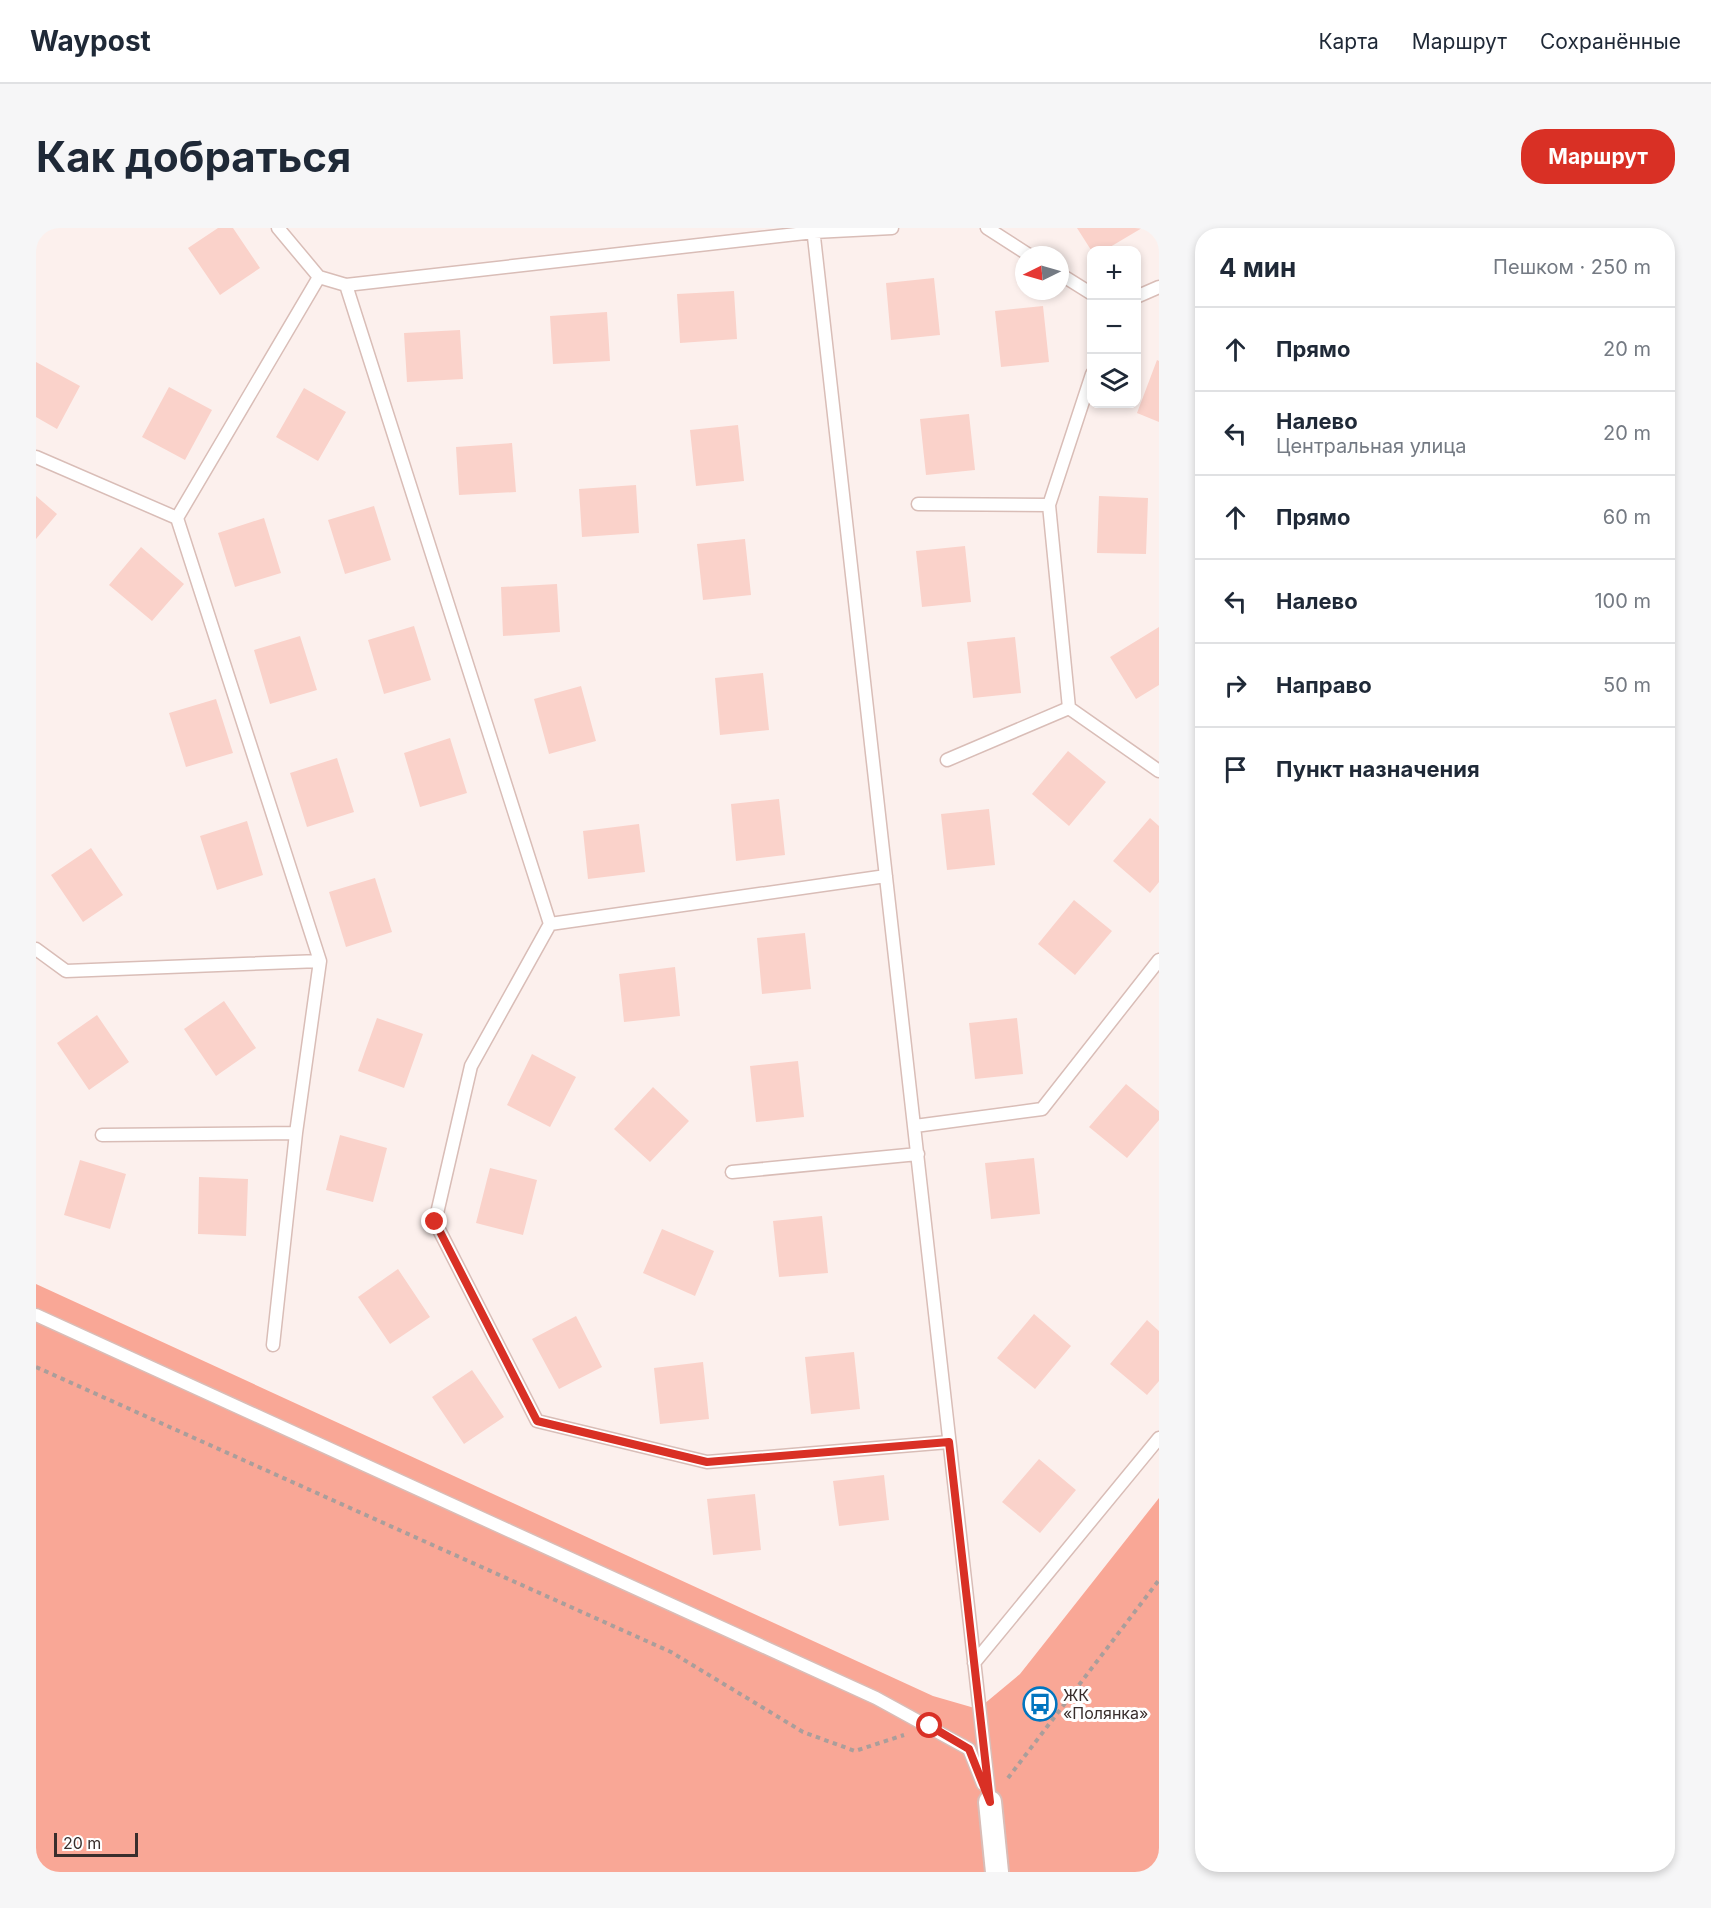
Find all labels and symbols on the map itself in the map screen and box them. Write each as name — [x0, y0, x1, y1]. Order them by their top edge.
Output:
north arrow — [1015, 246, 1069, 300]
route end — [421, 1208, 447, 1234]
place label: ЖК «Полянка» — [1063, 1685, 1148, 1723]
bus stop icon: ЖК «Полянка» — [1022, 1686, 1058, 1722]
route start — [916, 1712, 942, 1738]
scale bar — [54, 1830, 138, 1858]

